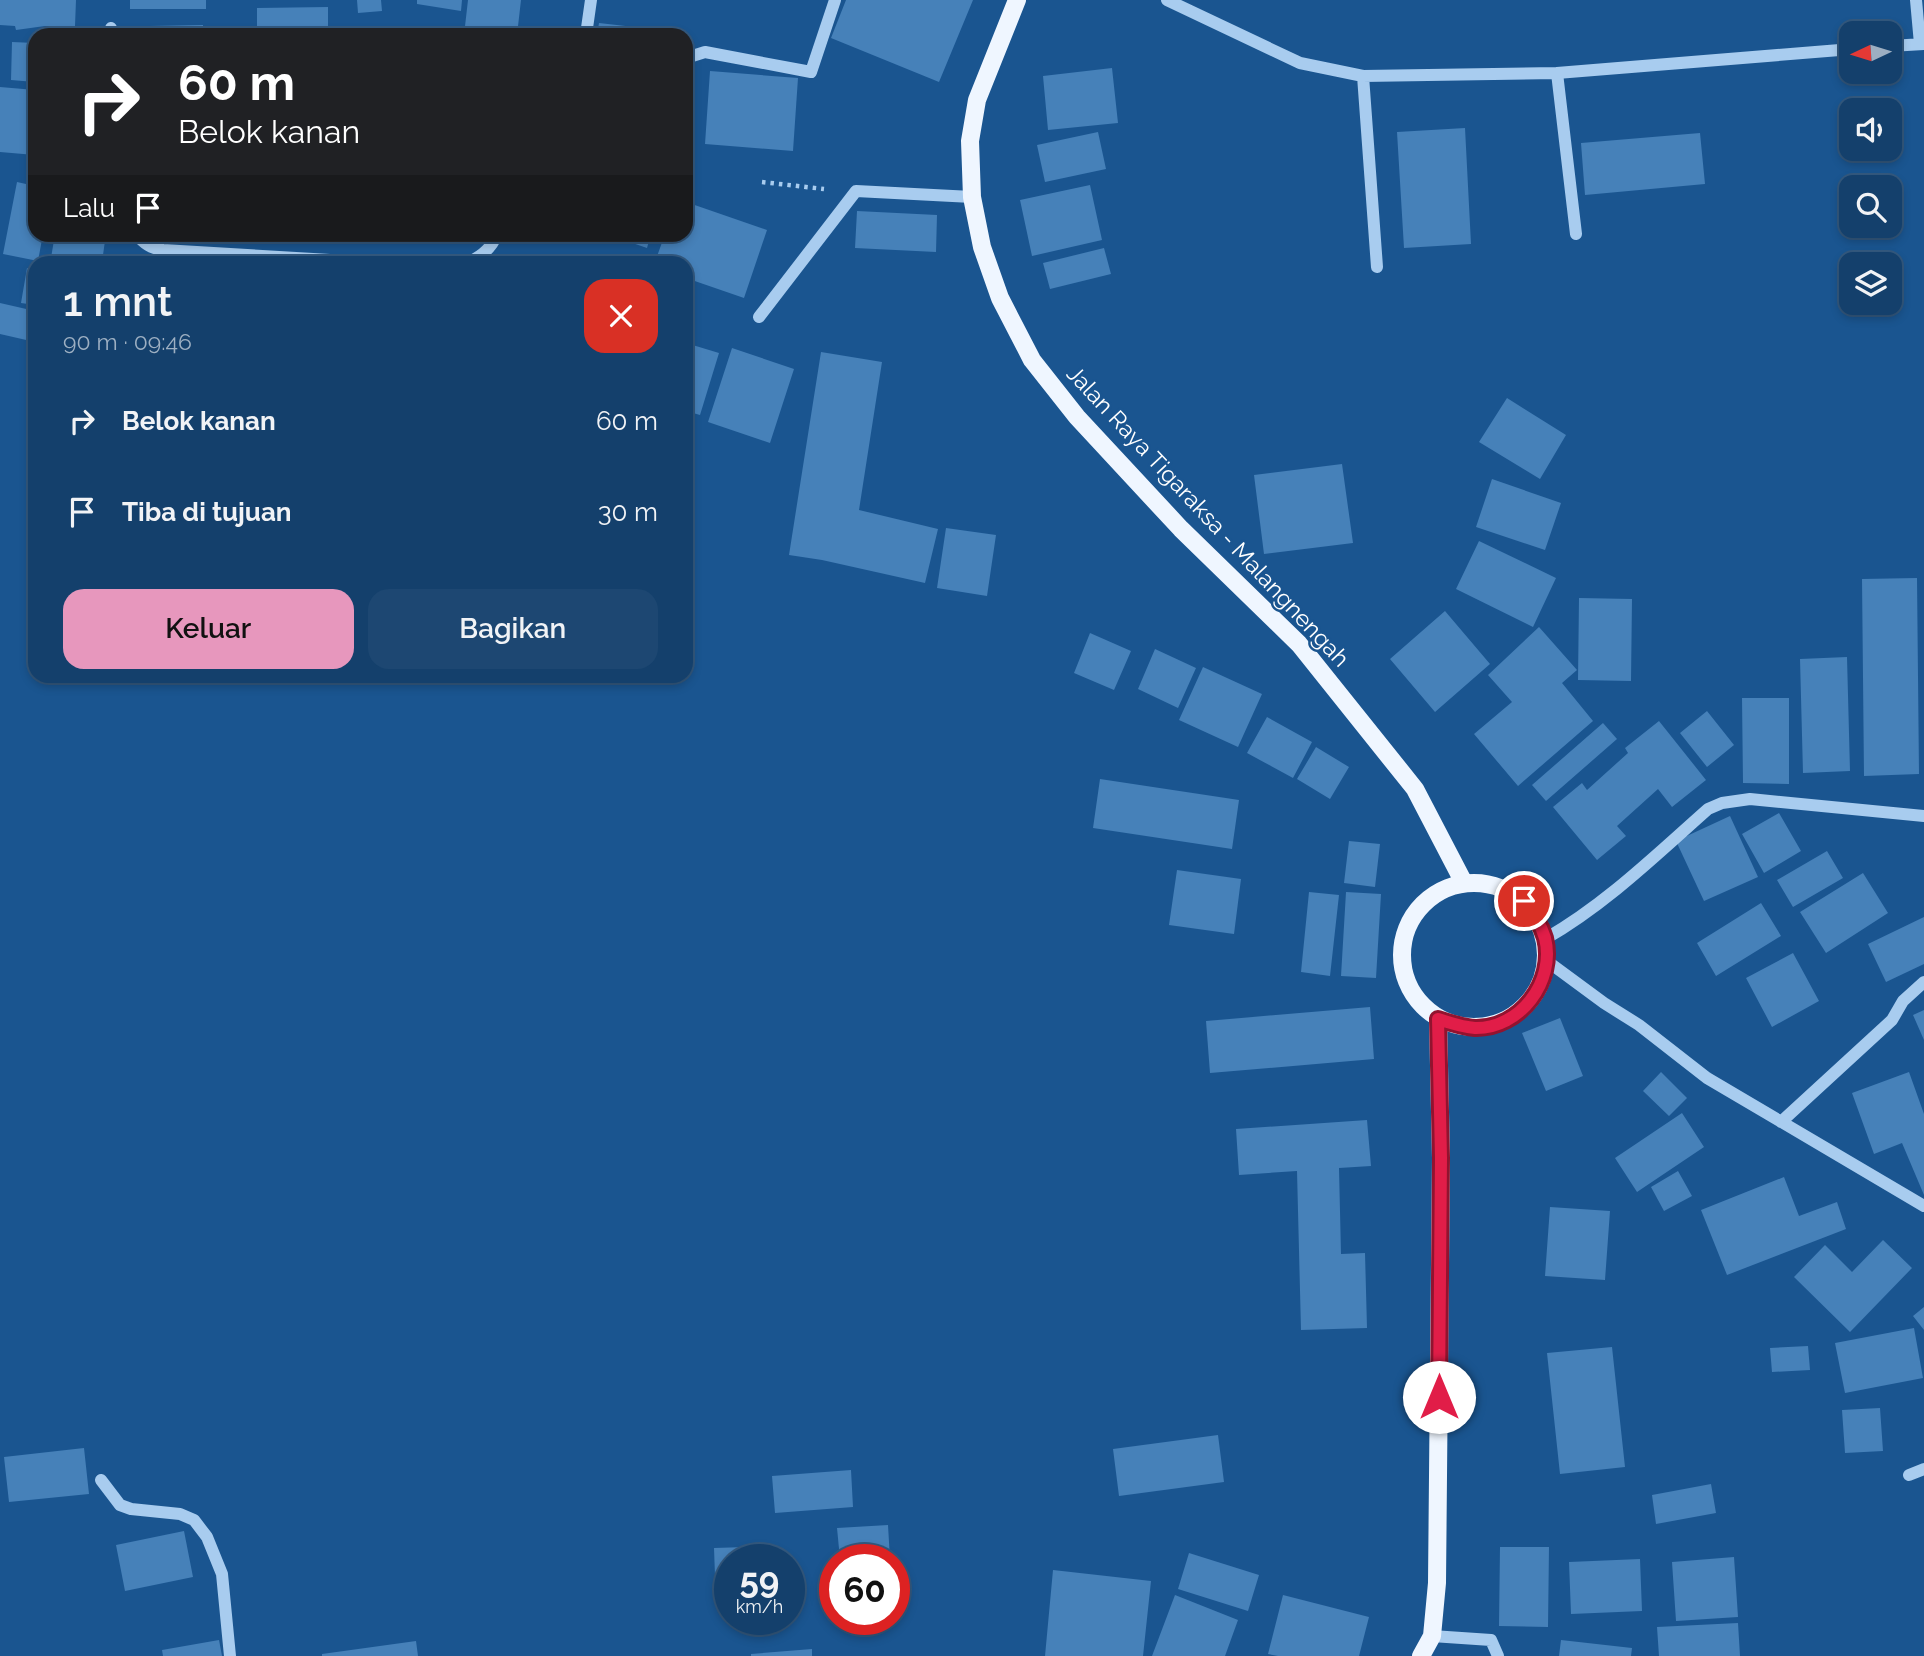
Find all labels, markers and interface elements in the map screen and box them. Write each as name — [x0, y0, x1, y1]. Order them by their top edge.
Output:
north arrow — [1839, 21, 1902, 84]
map controls — [1839, 21, 1902, 315]
text: 60 m — [178, 54, 295, 111]
icon: right — [63, 56, 154, 147]
button: sound — [1839, 98, 1902, 161]
text: Belok kanan — [178, 113, 360, 150]
button: search — [1839, 175, 1902, 238]
icon: arrive — [129, 189, 167, 227]
text: Lalu — [63, 193, 115, 223]
button: layers — [1839, 252, 1902, 315]
text: 1 mnt — [63, 277, 172, 326]
button: close — [584, 279, 658, 353]
text: 90 m · 09:46 — [63, 328, 192, 355]
street label: Jalan Raya Tigaraksa - Malangnengah — [1062, 360, 1355, 672]
icon: right — [63, 402, 101, 440]
text: Belok kanan — [122, 406, 276, 436]
text: 60 m — [596, 406, 658, 436]
icon: arrive — [63, 493, 101, 531]
text: Tiba di tujuan — [122, 497, 292, 527]
text: 30 m — [598, 497, 658, 527]
button: Keluar — [63, 589, 354, 669]
button: Bagikan — [368, 589, 658, 669]
pin — [1494, 871, 1554, 931]
icon: arrive — [1505, 882, 1543, 920]
position arrow — [1402, 1360, 1476, 1434]
speed limit sign: 60 — [819, 1544, 910, 1635]
text: 59 — [739, 1560, 780, 1601]
text: km/h — [736, 1596, 783, 1617]

